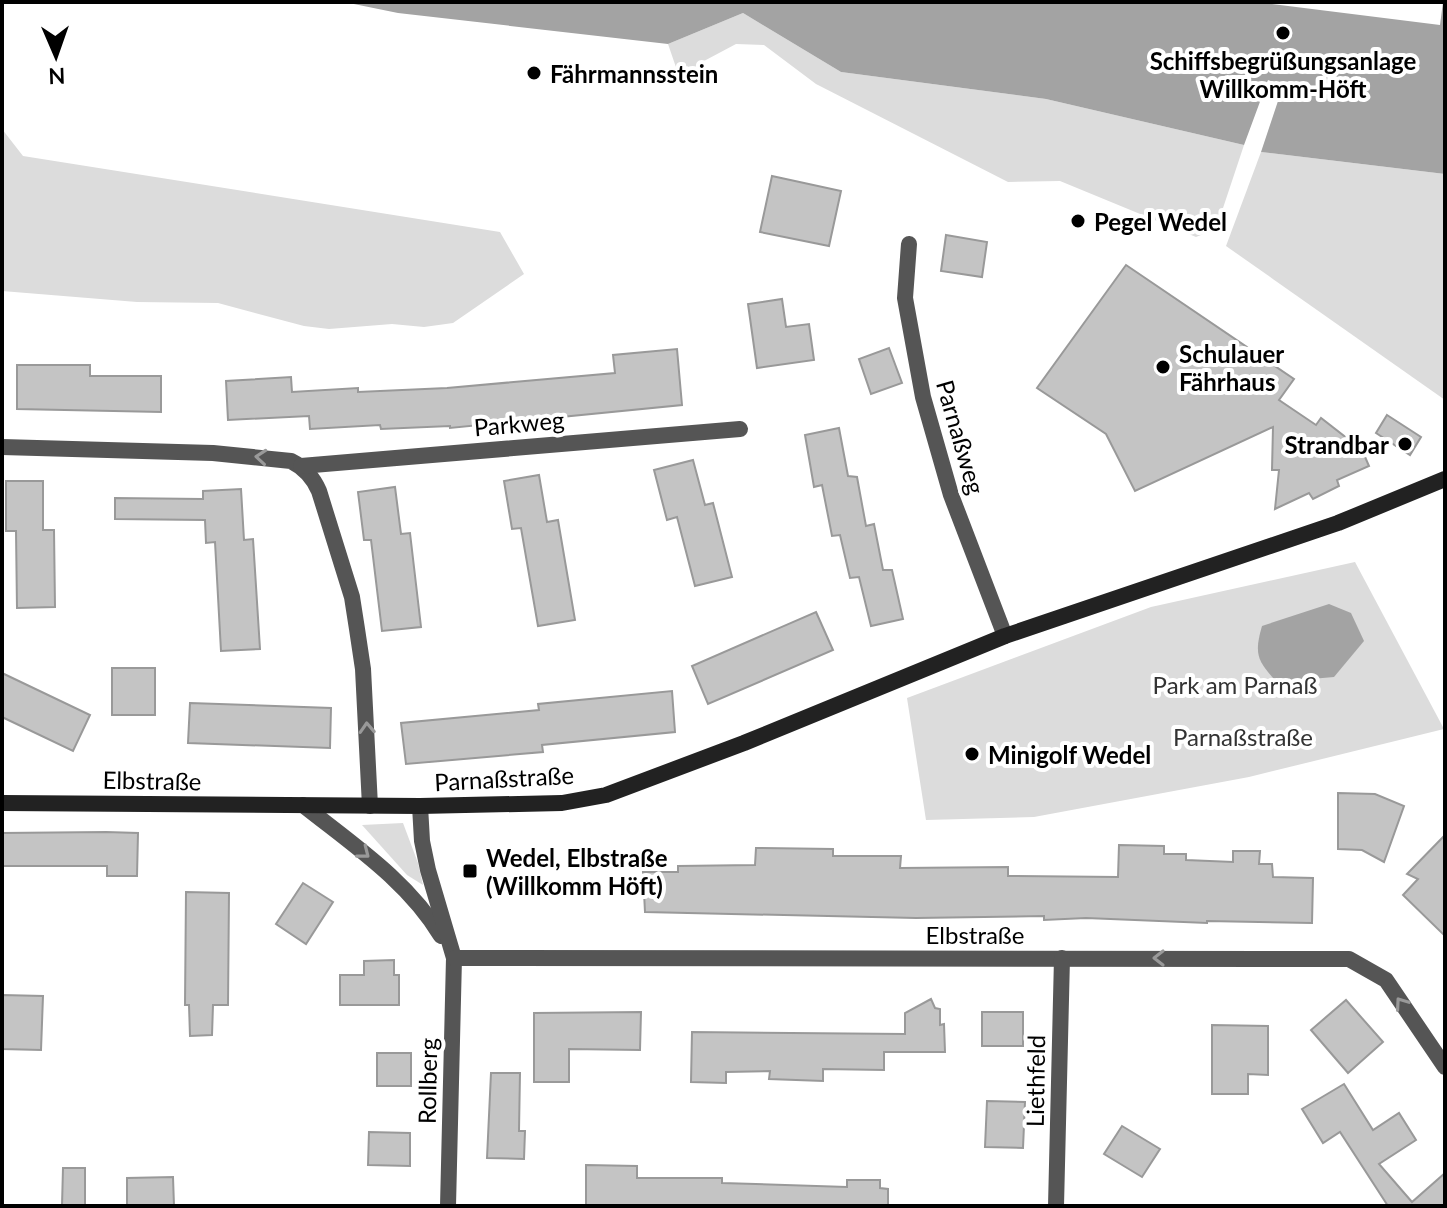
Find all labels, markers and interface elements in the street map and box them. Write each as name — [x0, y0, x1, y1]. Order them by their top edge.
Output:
north arrow — [16, 16, 96, 96]
marker: Schiffsbegrüßungsanlage Willkomm-Höft — [1274, 24, 1292, 42]
place label: Schiffsbegrüßungsanlage Willkomm-Höft — [1150, 46, 1417, 103]
place label: Fährmannsstein — [550, 59, 718, 88]
text: N — [48, 63, 66, 90]
marker: Fährmannsstein — [525, 64, 543, 82]
place label: Pegel Wedel — [1094, 207, 1227, 236]
marker: Pegel Wedel — [1069, 212, 1087, 230]
place label: Schulauer Fährhaus — [1179, 339, 1284, 396]
marker: Schulauer Fährhaus — [1154, 358, 1172, 376]
street label: Parnaßweg — [931, 377, 991, 497]
street label: Parkweg — [473, 405, 565, 441]
place label: Strandbar — [1285, 430, 1389, 459]
marker: Strandbar — [1396, 435, 1414, 453]
one-way arrow — [254, 449, 267, 466]
park label: Park am Parnaß — [1153, 670, 1317, 699]
one-way arrow — [359, 721, 376, 734]
park label: Parnaßstraße — [1173, 722, 1313, 751]
place label: Minigolf Wedel — [988, 740, 1151, 769]
marker: Minigolf Wedel — [963, 745, 981, 763]
street label: Parnaßstraße — [433, 760, 575, 796]
street label: Elbstraße — [102, 765, 202, 795]
place label: Wedel, Elbstraße (Willkomm Höft) — [486, 843, 668, 900]
one-way arrow — [355, 844, 370, 858]
marker: Wedel, Elbstraße (Willkomm Höft) — [461, 862, 479, 880]
street label: Elbstraße — [926, 920, 1024, 949]
one-way arrow — [1152, 949, 1165, 967]
one-way arrow — [1396, 997, 1411, 1011]
street label: Liethfeld — [1020, 1035, 1050, 1127]
street label: Rollberg — [412, 1038, 442, 1124]

